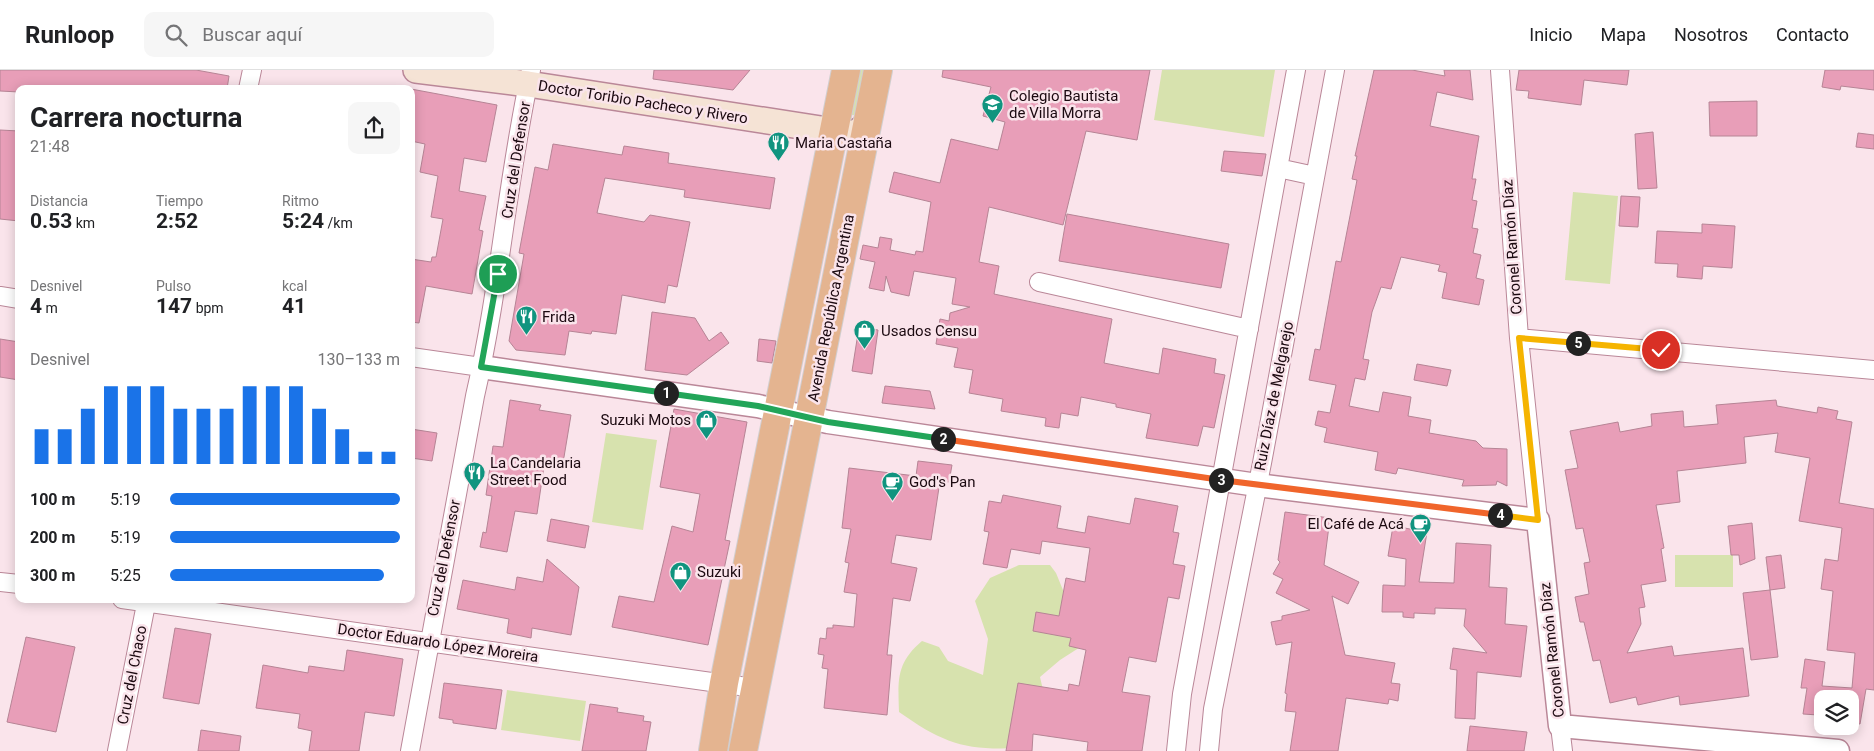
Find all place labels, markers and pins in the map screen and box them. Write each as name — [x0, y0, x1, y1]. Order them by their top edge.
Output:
place label: Colegio Bautista de Villa Morra — [1009, 87, 1118, 122]
school or university icon: Colegio Bautista de Villa Morra — [981, 93, 1005, 124]
restaurant icon: Maria Castaña — [767, 131, 791, 162]
place label: Maria Castaña — [795, 134, 892, 152]
pin — [477, 253, 519, 295]
restaurant icon: Frida — [514, 305, 538, 336]
place label: Frida — [542, 308, 575, 326]
shop icon: Usados Censu — [853, 319, 877, 350]
place label: Usados Censu — [881, 322, 977, 340]
pin — [1640, 329, 1682, 371]
pin: 5 — [1566, 330, 1590, 356]
pin: 1 — [654, 380, 678, 406]
shop icon: Suzuki Motos — [695, 408, 719, 439]
place label: Suzuki Motos — [600, 411, 691, 429]
pin: 2 — [930, 426, 956, 452]
place label: La Candelaria Street Food — [490, 454, 581, 489]
restaurant icon: La Candelaria Street Food — [462, 460, 486, 491]
pin: 3 — [1208, 468, 1234, 492]
cafe icon: God's Pan — [881, 470, 905, 501]
place label: God's Pan — [909, 473, 976, 491]
pin: 4 — [1488, 502, 1512, 528]
cafe icon: El Café de Acá — [1408, 512, 1432, 543]
place label: El Café de Acá — [1308, 515, 1404, 533]
shop icon: Suzuki — [669, 560, 693, 591]
place label: Suzuki — [697, 563, 741, 581]

